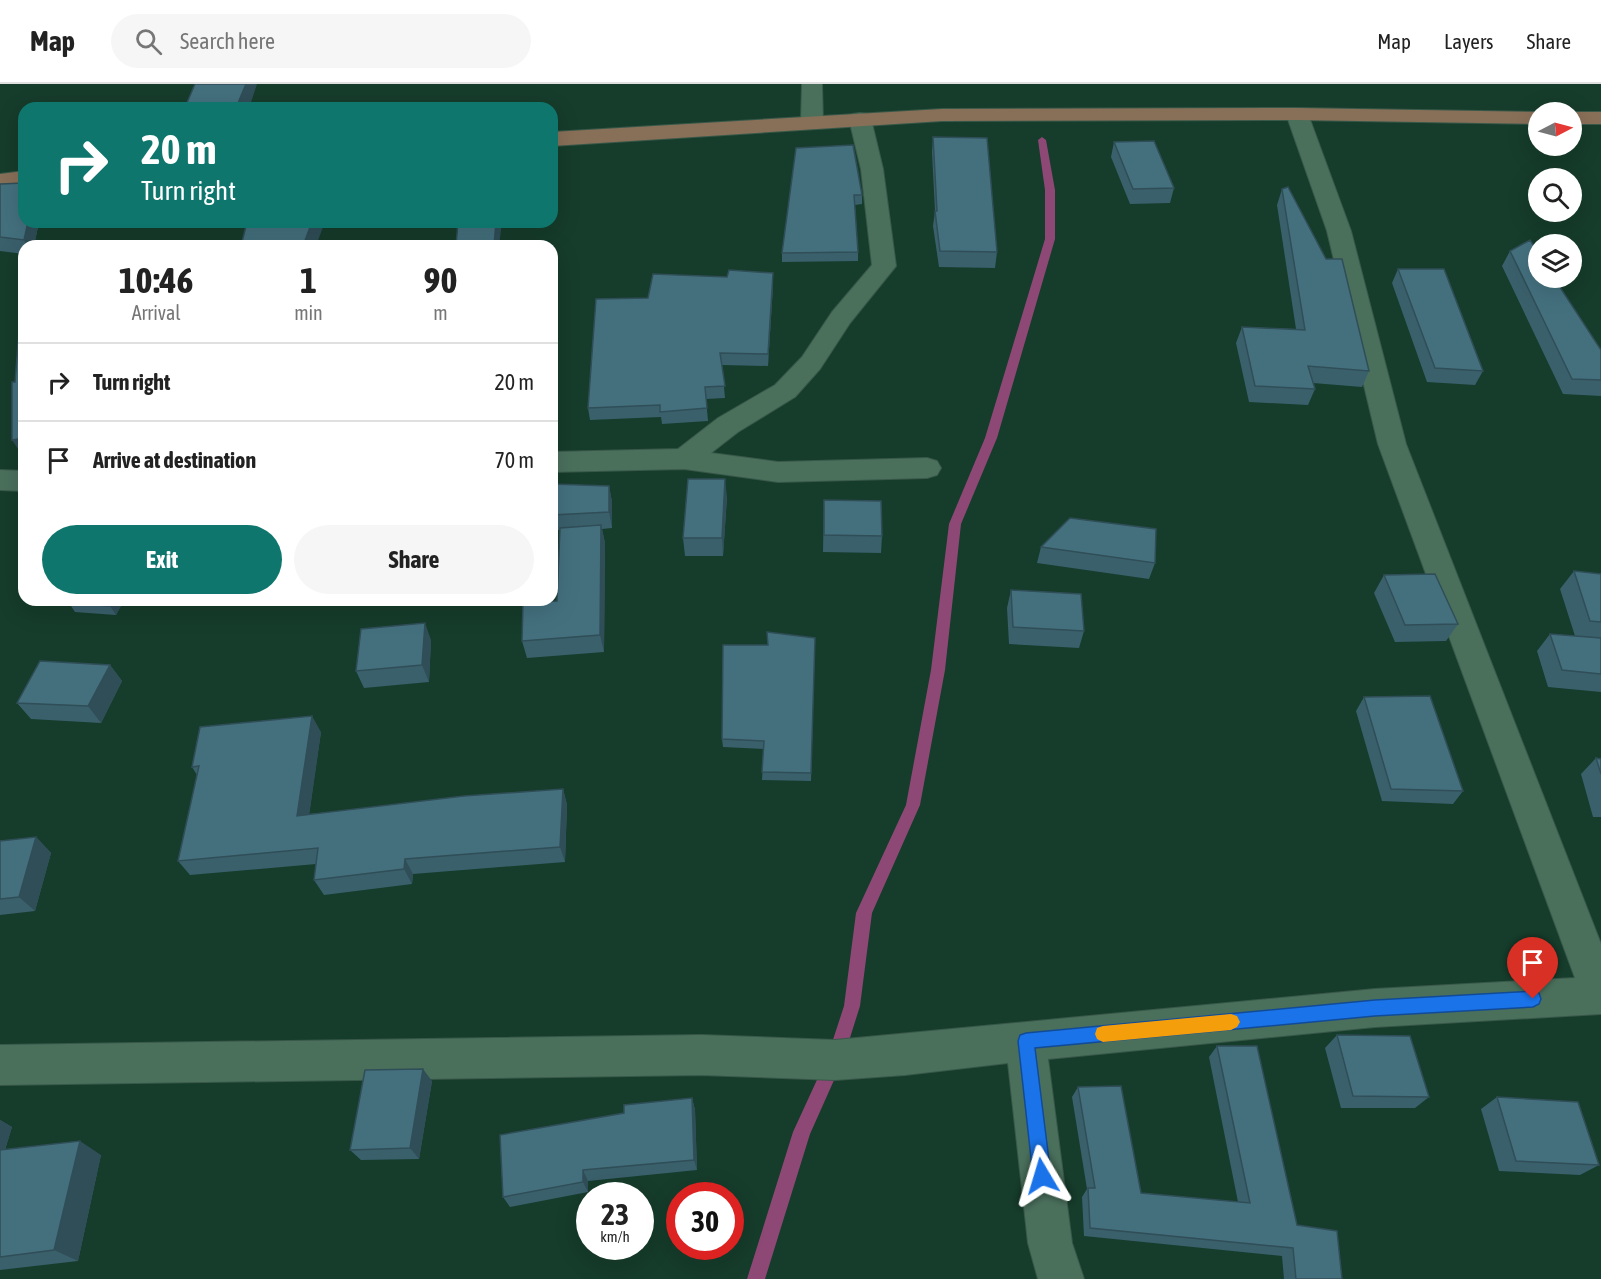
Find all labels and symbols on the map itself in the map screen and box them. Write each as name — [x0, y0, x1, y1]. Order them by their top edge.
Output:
north arrow — [1528, 102, 1582, 156]
pin — [1507, 937, 1558, 999]
position arrow — [1010, 1144, 1074, 1208]
speed limit sign: 30 — [666, 1182, 744, 1260]

